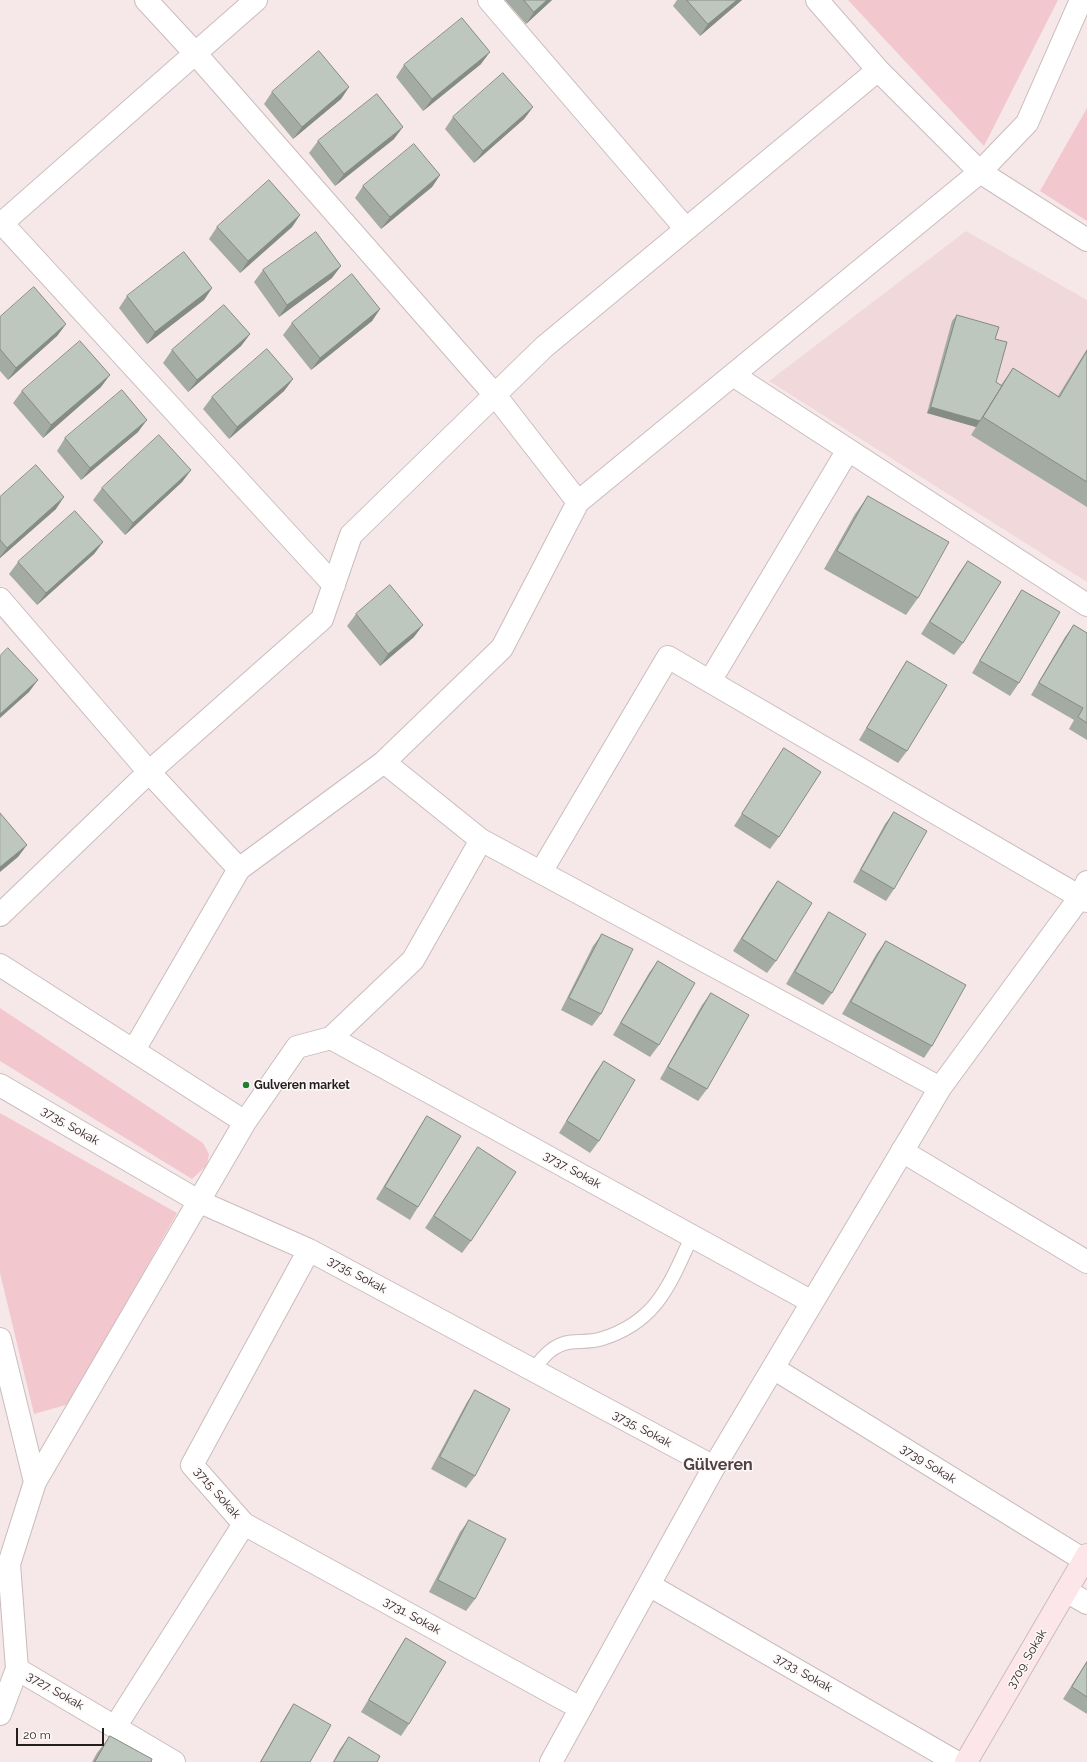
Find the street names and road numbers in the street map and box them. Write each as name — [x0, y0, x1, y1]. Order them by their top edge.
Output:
street label: 3735. Sokak — [38, 1104, 102, 1148]
street label: 3737. Sokak — [541, 1148, 603, 1192]
street label: 3735. Sokak — [325, 1253, 389, 1297]
street label: 3735. Sokak — [610, 1407, 674, 1451]
street label: 3739 Sokak — [898, 1441, 958, 1487]
street label: 3715. Sokak — [191, 1464, 243, 1522]
street label: 3731. Sokak — [381, 1594, 443, 1638]
street label: 3709. Sokak — [1004, 1627, 1050, 1691]
street label: 3733. Sokak — [771, 1651, 835, 1695]
street label: 3727. Sokak — [24, 1669, 86, 1713]

